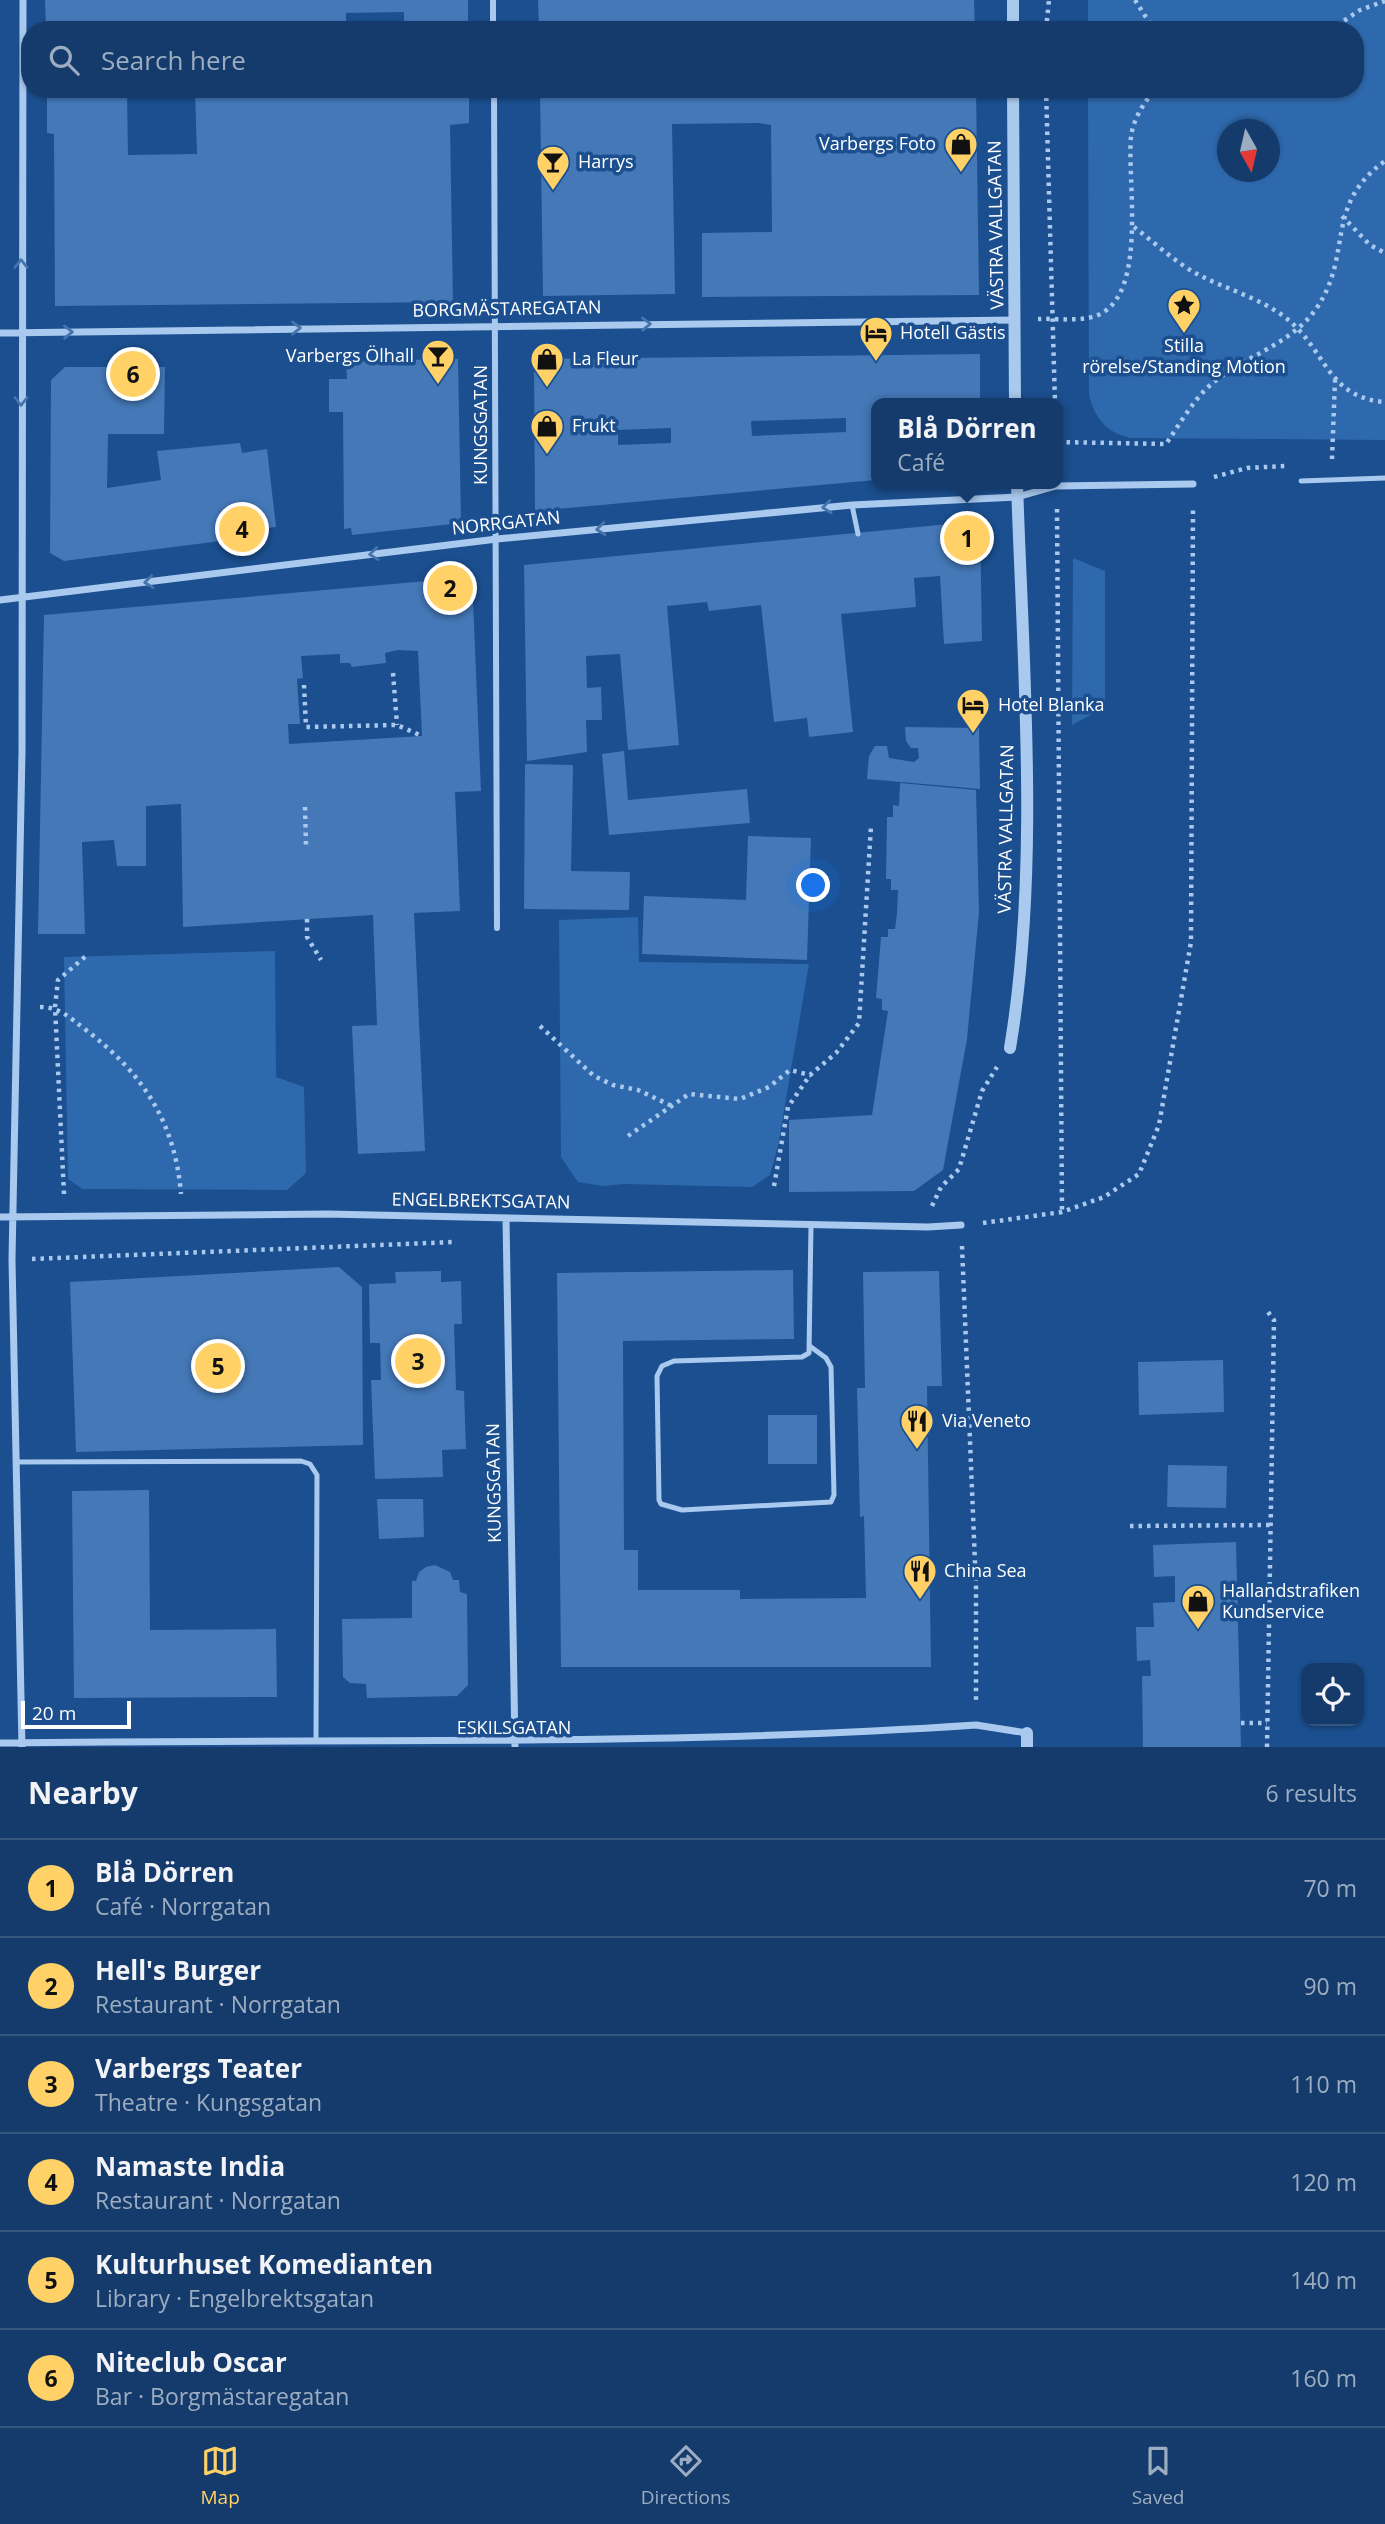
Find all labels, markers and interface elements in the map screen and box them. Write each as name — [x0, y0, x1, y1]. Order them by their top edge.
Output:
search box — [21, 21, 1364, 98]
icon: search — [45, 41, 83, 79]
text: Search here — [101, 42, 246, 78]
north arrow — [1217, 119, 1280, 182]
shop icon: Varbergs Foto — [942, 125, 980, 174]
place label: Varbergs Foto — [819, 131, 936, 155]
street label: VÄSTRA VALLGATAN — [982, 140, 1008, 310]
bar icon: Harrys — [534, 143, 572, 192]
place label: Harrys — [578, 149, 634, 173]
one-way arrow — [13, 259, 29, 269]
place icon: Stilla rörelse/Standing Motion — [1165, 286, 1203, 335]
street label: BORGMÄSTAREGATAN — [412, 294, 602, 322]
hotel icon: Hotell Gästis — [857, 314, 895, 363]
one-way arrow — [640, 316, 651, 331]
one-way arrow — [291, 320, 301, 336]
place label: Hotell Gästis — [900, 320, 1006, 344]
one-way arrow — [63, 324, 74, 340]
place label: Stilla rörelse/Standing Motion — [1082, 333, 1286, 378]
bar icon: Varbergs Ölhall — [419, 337, 457, 386]
shop icon: La Fleur — [528, 340, 566, 389]
place label: Varbergs Ölhall — [286, 343, 414, 367]
place label: La Fleur — [572, 346, 639, 370]
pin: 6 — [110, 348, 156, 400]
street label: KUNGSGATAN — [468, 365, 492, 485]
one-way arrow — [13, 396, 29, 407]
popup — [871, 398, 1063, 489]
shop icon: Frukt — [528, 407, 566, 456]
text: Blå Dörren — [897, 410, 1037, 446]
place label: Frukt — [572, 413, 616, 437]
text: Café — [897, 446, 945, 478]
one-way arrow — [821, 499, 832, 514]
pin: 4 — [219, 503, 265, 555]
street label: NORRGATAN — [450, 504, 561, 540]
pin: 1 — [944, 512, 990, 564]
one-way arrow — [595, 521, 606, 536]
one-way arrow — [369, 547, 380, 562]
pin: 2 — [427, 562, 473, 614]
one-way arrow — [143, 574, 155, 589]
hotel icon: Hotel Blanka — [954, 686, 992, 735]
place label: Hotel Blanka — [998, 692, 1105, 716]
street label: VÄSTRA VALLGATAN — [992, 744, 1018, 914]
your location — [796, 868, 830, 902]
street label: ENGELBREKTSGATAN — [391, 1186, 571, 1214]
pin: 3 — [395, 1335, 441, 1387]
pin: 5 — [195, 1340, 241, 1392]
restaurant icon: Via Veneto — [898, 1402, 936, 1451]
place label: Via Veneto — [942, 1408, 1031, 1432]
street label: KUNGSGATAN — [480, 1423, 506, 1543]
restaurant icon: China Sea — [901, 1552, 939, 1601]
place label: China Sea — [944, 1558, 1027, 1582]
place label: Hallandstrafiken Kundservice — [1222, 1578, 1360, 1623]
shop icon: Hallandstrafiken Kundservice — [1179, 1582, 1217, 1631]
map controls — [1301, 1663, 1364, 1726]
button: locate — [1301, 1663, 1364, 1726]
scale bar — [21, 1698, 131, 1730]
text: 20 m — [32, 1700, 76, 1726]
street label: ESKILSGATAN — [457, 1715, 571, 1739]
text: Nearby — [28, 1772, 138, 1813]
text: 6 results — [1266, 1777, 1357, 1809]
text: Blå Dörren — [95, 1854, 234, 1890]
text: 1 — [44, 1872, 58, 1904]
text: 70 m — [1303, 1872, 1357, 1904]
text: Café · Norrgatan — [95, 1890, 271, 1922]
text: Hell's Burger — [95, 1952, 261, 1988]
text: 2 — [44, 1970, 58, 2002]
text: 90 m — [1303, 1970, 1357, 2002]
text: Restaurant · Norrgatan — [95, 1988, 341, 2020]
text: Varbergs Teater — [95, 2050, 302, 2086]
text: 3 — [44, 2068, 58, 2100]
text: 110 m — [1290, 2068, 1357, 2100]
text: Theatre · Kungsgatan — [95, 2086, 322, 2118]
text: Namaste India — [95, 2148, 285, 2184]
text: 4 — [44, 2166, 58, 2198]
text: 120 m — [1290, 2166, 1357, 2198]
text: Restaurant · Norrgatan — [95, 2184, 341, 2216]
text: Kulturhuset Komedianten — [95, 2246, 433, 2282]
text: 5 — [44, 2264, 58, 2296]
text: 140 m — [1290, 2264, 1357, 2296]
text: Library · Engelbrektsgatan — [95, 2282, 374, 2314]
text: Niteclub Oscar — [95, 2344, 287, 2380]
text: 6 — [44, 2362, 58, 2394]
text: 160 m — [1290, 2362, 1357, 2394]
text: Bar · Borgmästaregatan — [95, 2380, 349, 2412]
tab: Map — [201, 2442, 240, 2510]
tab: Directions — [641, 2442, 731, 2510]
tab: Saved — [1132, 2442, 1184, 2510]

